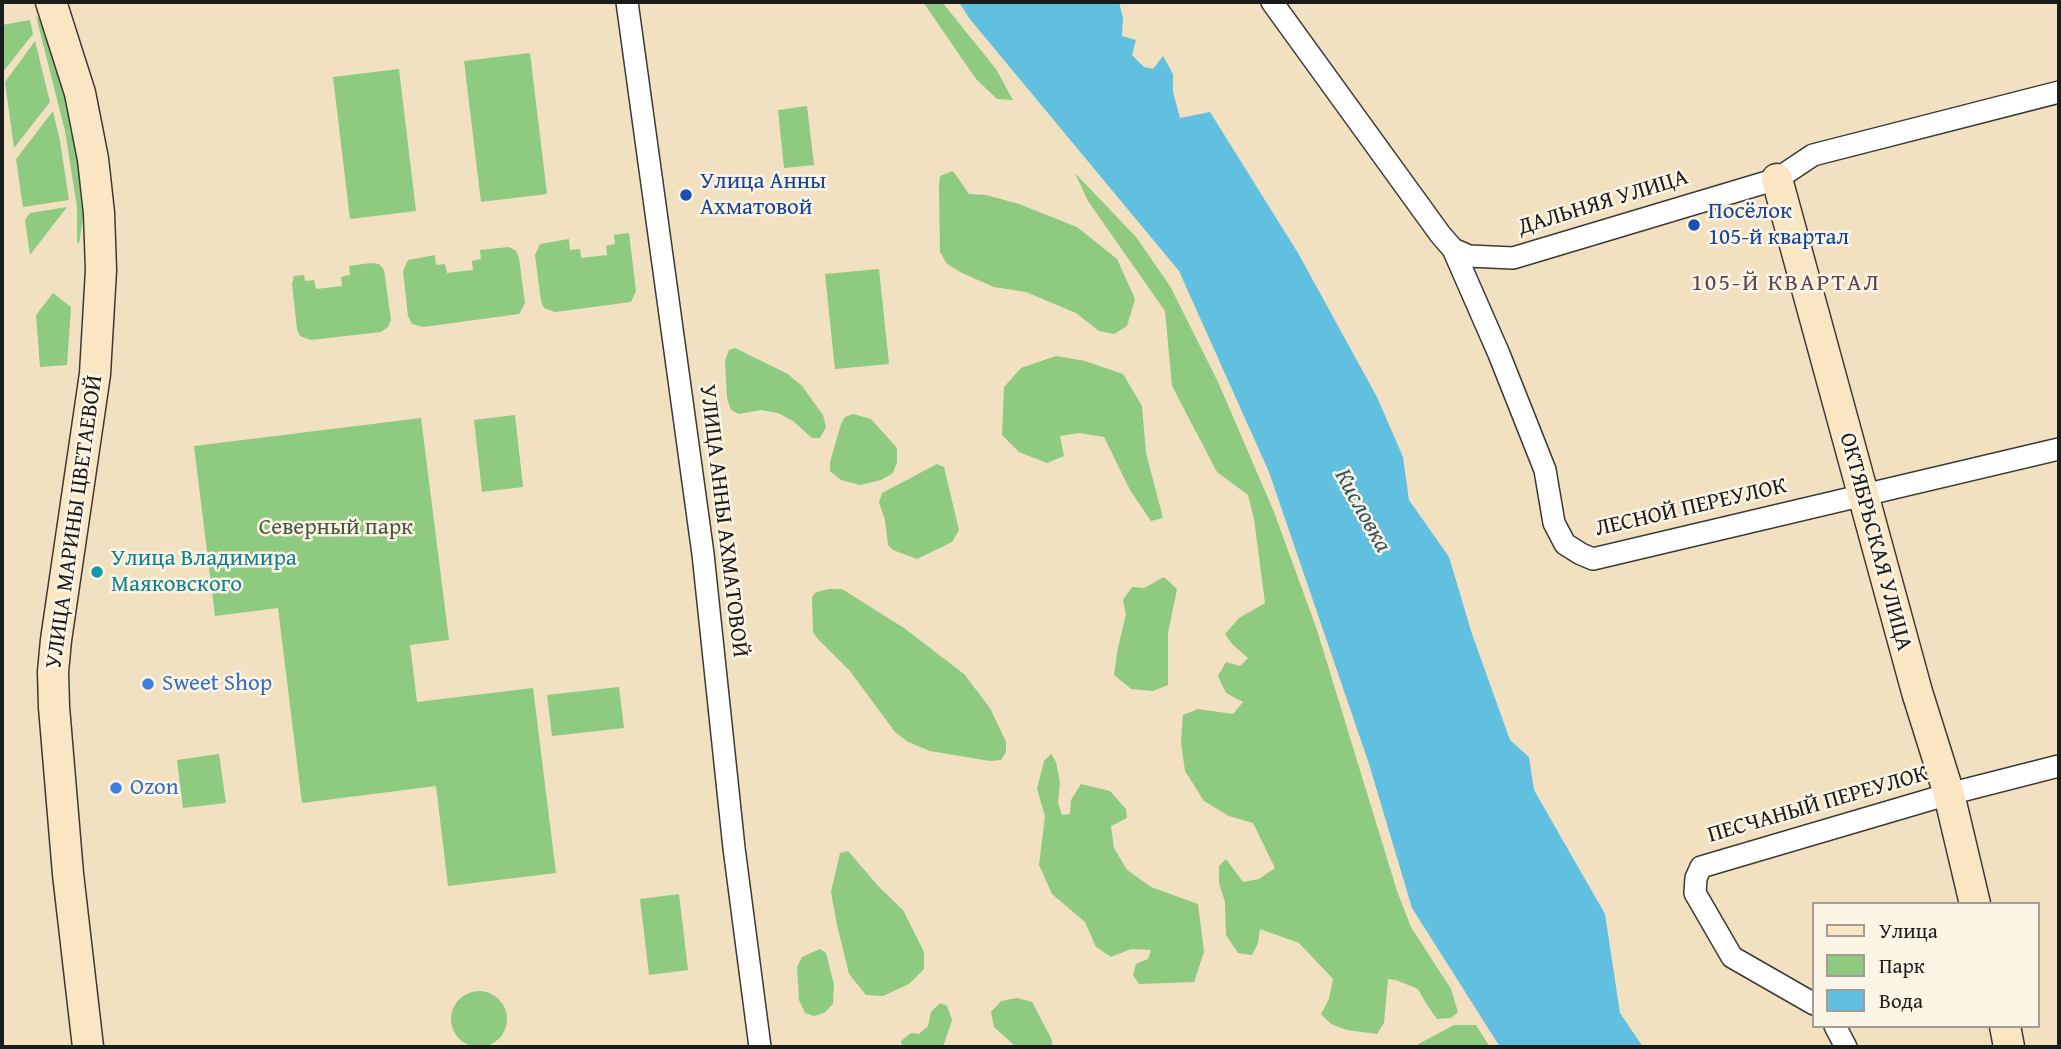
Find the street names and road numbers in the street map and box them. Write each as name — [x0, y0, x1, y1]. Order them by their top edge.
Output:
street label: ДАЛЬНЯЯ УЛИЦА — [1515, 164, 1691, 242]
street label: УЛИЦА МАРИНЫ ЦВЕТАЕВОЙ — [41, 373, 109, 671]
street label: УЛИЦА АННЫ АХМАТОВОЙ — [693, 383, 753, 659]
street label: ОКТЯБРЬСКАЯ УЛИЦА — [1833, 430, 1917, 654]
street label: ЛЕСНОЙ ПЕРЕУЛОК — [1593, 473, 1789, 543]
street label: ПЕСЧАНЫЙ ПЕРЕУЛОК — [1705, 760, 1931, 850]

